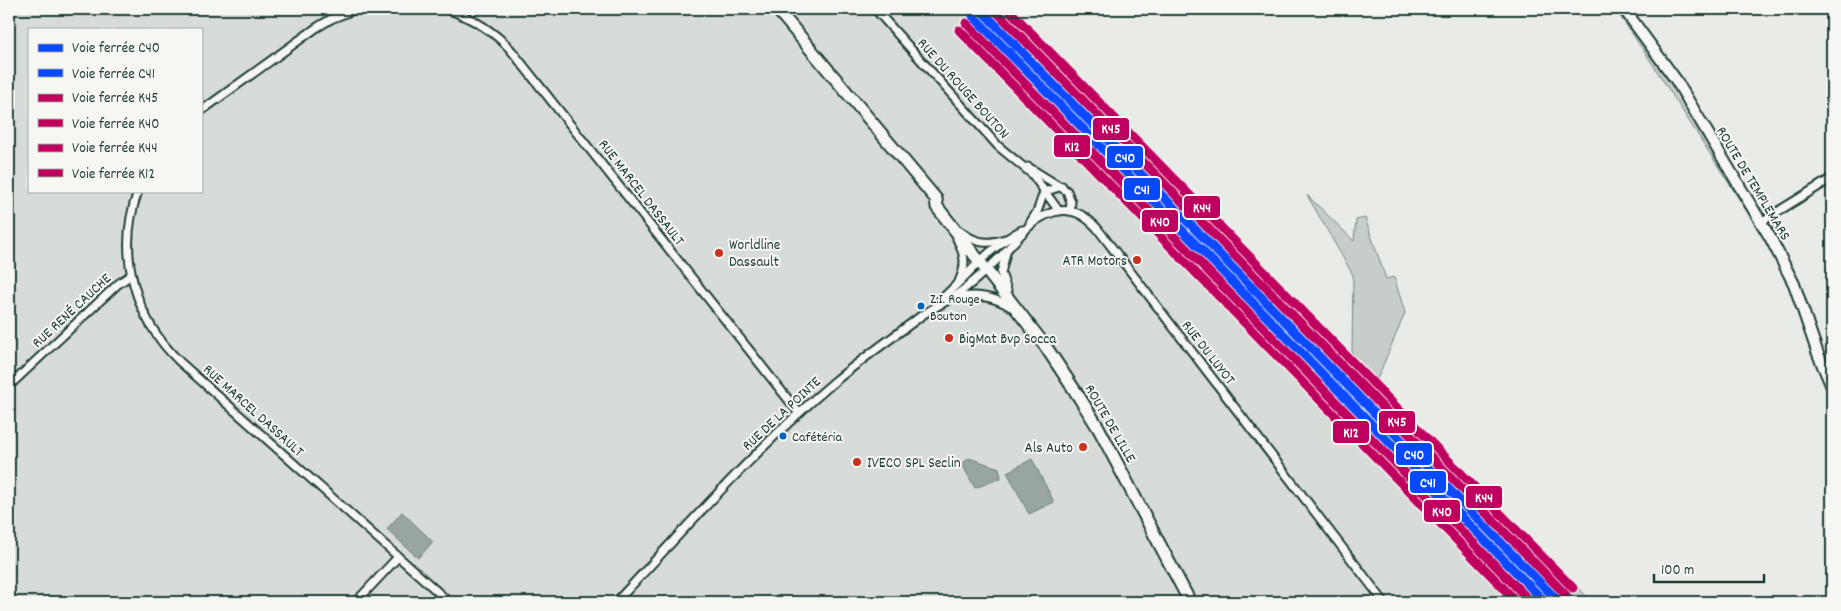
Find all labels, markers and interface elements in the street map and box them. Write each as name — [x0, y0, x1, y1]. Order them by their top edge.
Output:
legend — [28, 28, 202, 192]
street label: RUE DU ROUGE BOUTON — [911, 34, 1014, 145]
text: Voie ferrée C40 — [72, 38, 160, 60]
text: Voie ferrée C41 — [72, 64, 155, 86]
text: Voie ferrée K45 — [72, 88, 158, 110]
text: Voie ferrée K40 — [72, 114, 160, 136]
line badge: K45 — [1092, 117, 1130, 141]
text: K45 — [1102, 120, 1121, 140]
street label: ROUTE DE TEMPLEMARS — [1709, 123, 1795, 245]
line badge: K12 — [1053, 134, 1091, 158]
street label: RUE MARCEL DASSAULT — [592, 135, 689, 251]
text: Voie ferrée K44 — [72, 138, 158, 160]
text: K12 — [1064, 138, 1080, 158]
line badge: C40 — [1106, 145, 1144, 169]
text: C40 — [1115, 149, 1135, 169]
text: Voie ferrée K12 — [72, 164, 155, 186]
line badge: C41 — [1123, 177, 1161, 201]
text: C41 — [1134, 181, 1150, 201]
line badge: K44 — [1183, 195, 1221, 219]
text: K44 — [1193, 199, 1211, 219]
line badge: K40 — [1141, 209, 1179, 233]
text: K40 — [1150, 213, 1170, 233]
place label: Worldline Dassault — [729, 235, 781, 274]
marker: Worldline Dassault — [713, 247, 725, 259]
place label: ATR Motors — [1063, 251, 1127, 273]
marker: ATR Motors — [1131, 254, 1143, 266]
street label: RUE RENÉ CAUCHE — [28, 269, 117, 354]
place label: Z.I. Rouge Bouton — [930, 290, 980, 327]
marker: Z.I. Rouge Bouton — [916, 301, 926, 311]
street label: RUE DU LUYOT — [1175, 316, 1240, 390]
place label: BigMat Bvp Socca — [959, 329, 1057, 351]
marker: BigMat Bvp Socca — [943, 332, 955, 344]
street label: RUE MARCEL DASSAULT — [197, 360, 308, 463]
street label: RUE DE LA POINTE — [738, 372, 827, 457]
street label: ROUTE DE LILLE — [1078, 381, 1141, 467]
line badge: K45 — [1378, 410, 1416, 434]
text: K45 — [1388, 413, 1407, 433]
line badge: K12 — [1332, 420, 1370, 444]
text: K12 — [1343, 424, 1359, 444]
place label: Cafétéria — [792, 428, 842, 448]
marker: Cafétéria — [778, 431, 788, 441]
place label: Als Auto — [1025, 438, 1073, 460]
marker: Als Auto — [1077, 441, 1089, 453]
line badge: C40 — [1395, 442, 1433, 466]
text: C40 — [1404, 446, 1424, 466]
place label: IVECO SPL Seclin — [867, 453, 961, 475]
marker: IVECO SPL Seclin — [851, 456, 863, 468]
line badge: C41 — [1409, 470, 1447, 494]
text: C41 — [1420, 474, 1436, 494]
line badge: K44 — [1465, 485, 1503, 509]
text: K44 — [1475, 489, 1493, 509]
line badge: K40 — [1423, 499, 1461, 523]
text: K40 — [1432, 503, 1452, 523]
scale bar — [1654, 551, 1764, 583]
text: 100 m — [1661, 560, 1694, 582]

